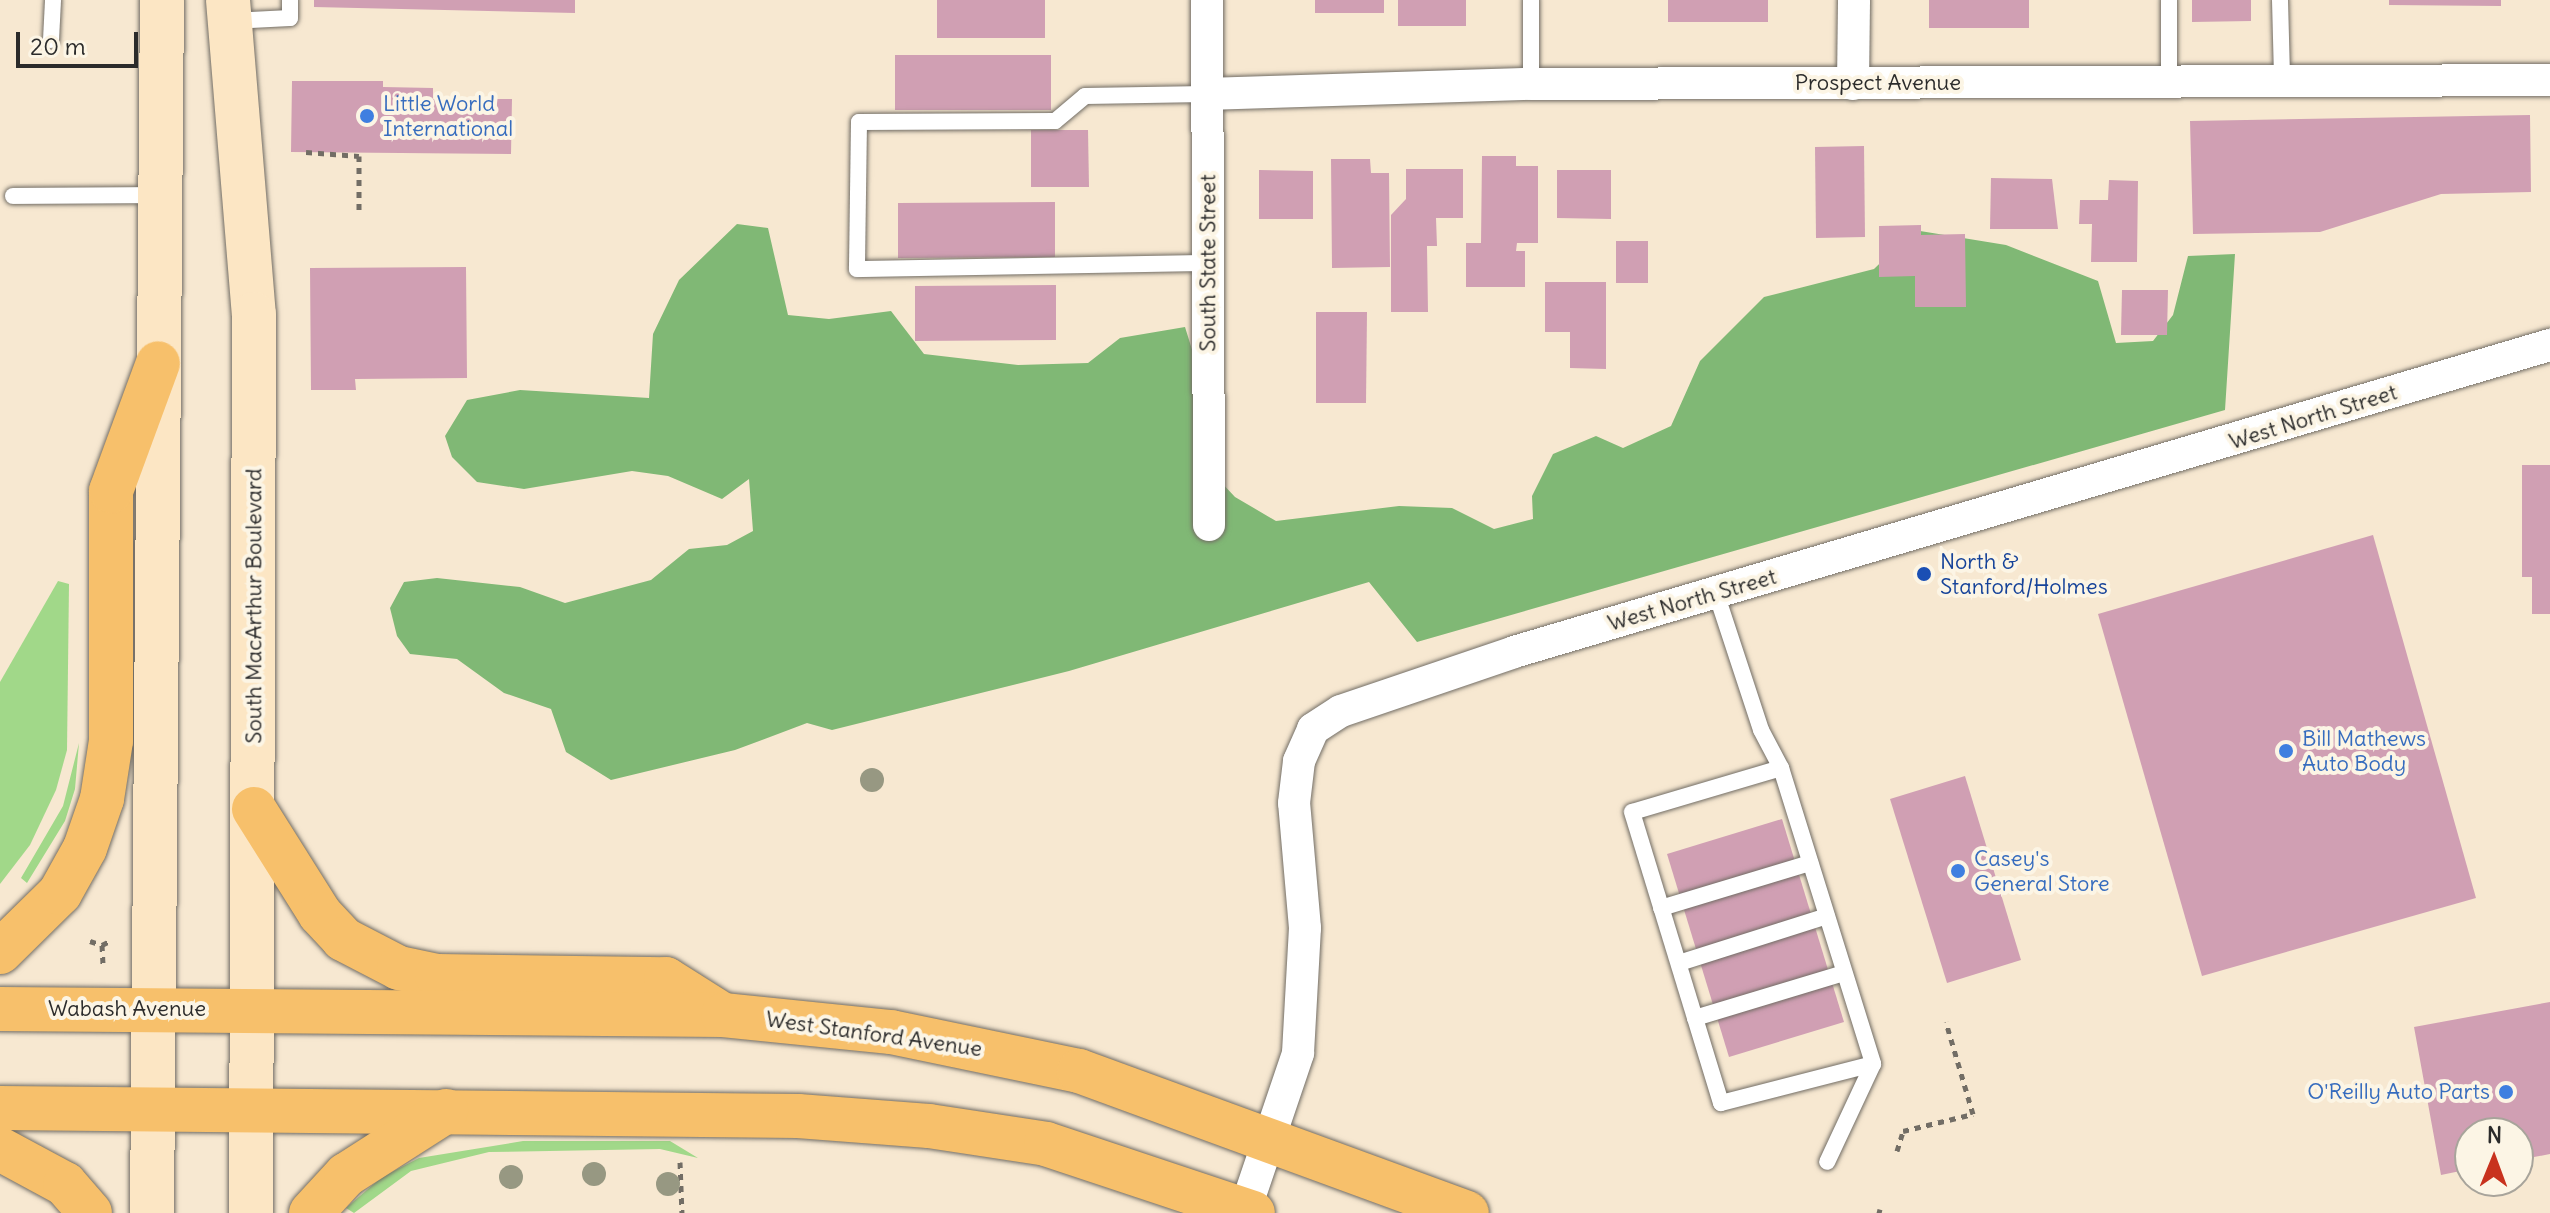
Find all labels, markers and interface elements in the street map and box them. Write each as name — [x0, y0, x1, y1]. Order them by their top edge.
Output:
scale bar — [20, 16, 142, 66]
text: 20 m — [30, 31, 86, 61]
street label: Prospect Avenue — [1795, 70, 1961, 96]
place label: Little World International — [383, 90, 513, 142]
marker: Little World International — [358, 107, 376, 125]
street label: South State Street — [1195, 174, 1221, 352]
street label: West North Street — [2226, 379, 2400, 455]
street label: South MacArthur Boulevard — [241, 468, 267, 744]
place label: North & Stanford/Holmes — [1940, 548, 2108, 600]
street label: West North Street — [1605, 563, 1779, 637]
marker: North & Stanford/Holmes — [1915, 565, 1933, 583]
place label: Bill Mathews Auto Body — [2302, 725, 2426, 776]
marker: Bill Mathews Auto Body — [2277, 742, 2295, 760]
place label: Casey's General Store — [1974, 845, 2110, 896]
marker: Casey's General Store — [1949, 862, 1967, 880]
street label: Wabash Avenue — [48, 996, 206, 1022]
street label: West Stanford Avenue — [764, 1006, 984, 1062]
place label: O'Reilly Auto Parts — [2307, 1079, 2490, 1105]
marker: O'Reilly Auto Parts — [2497, 1083, 2515, 1101]
north arrow — [2454, 1117, 2534, 1197]
text: N — [2487, 1121, 2502, 1149]

